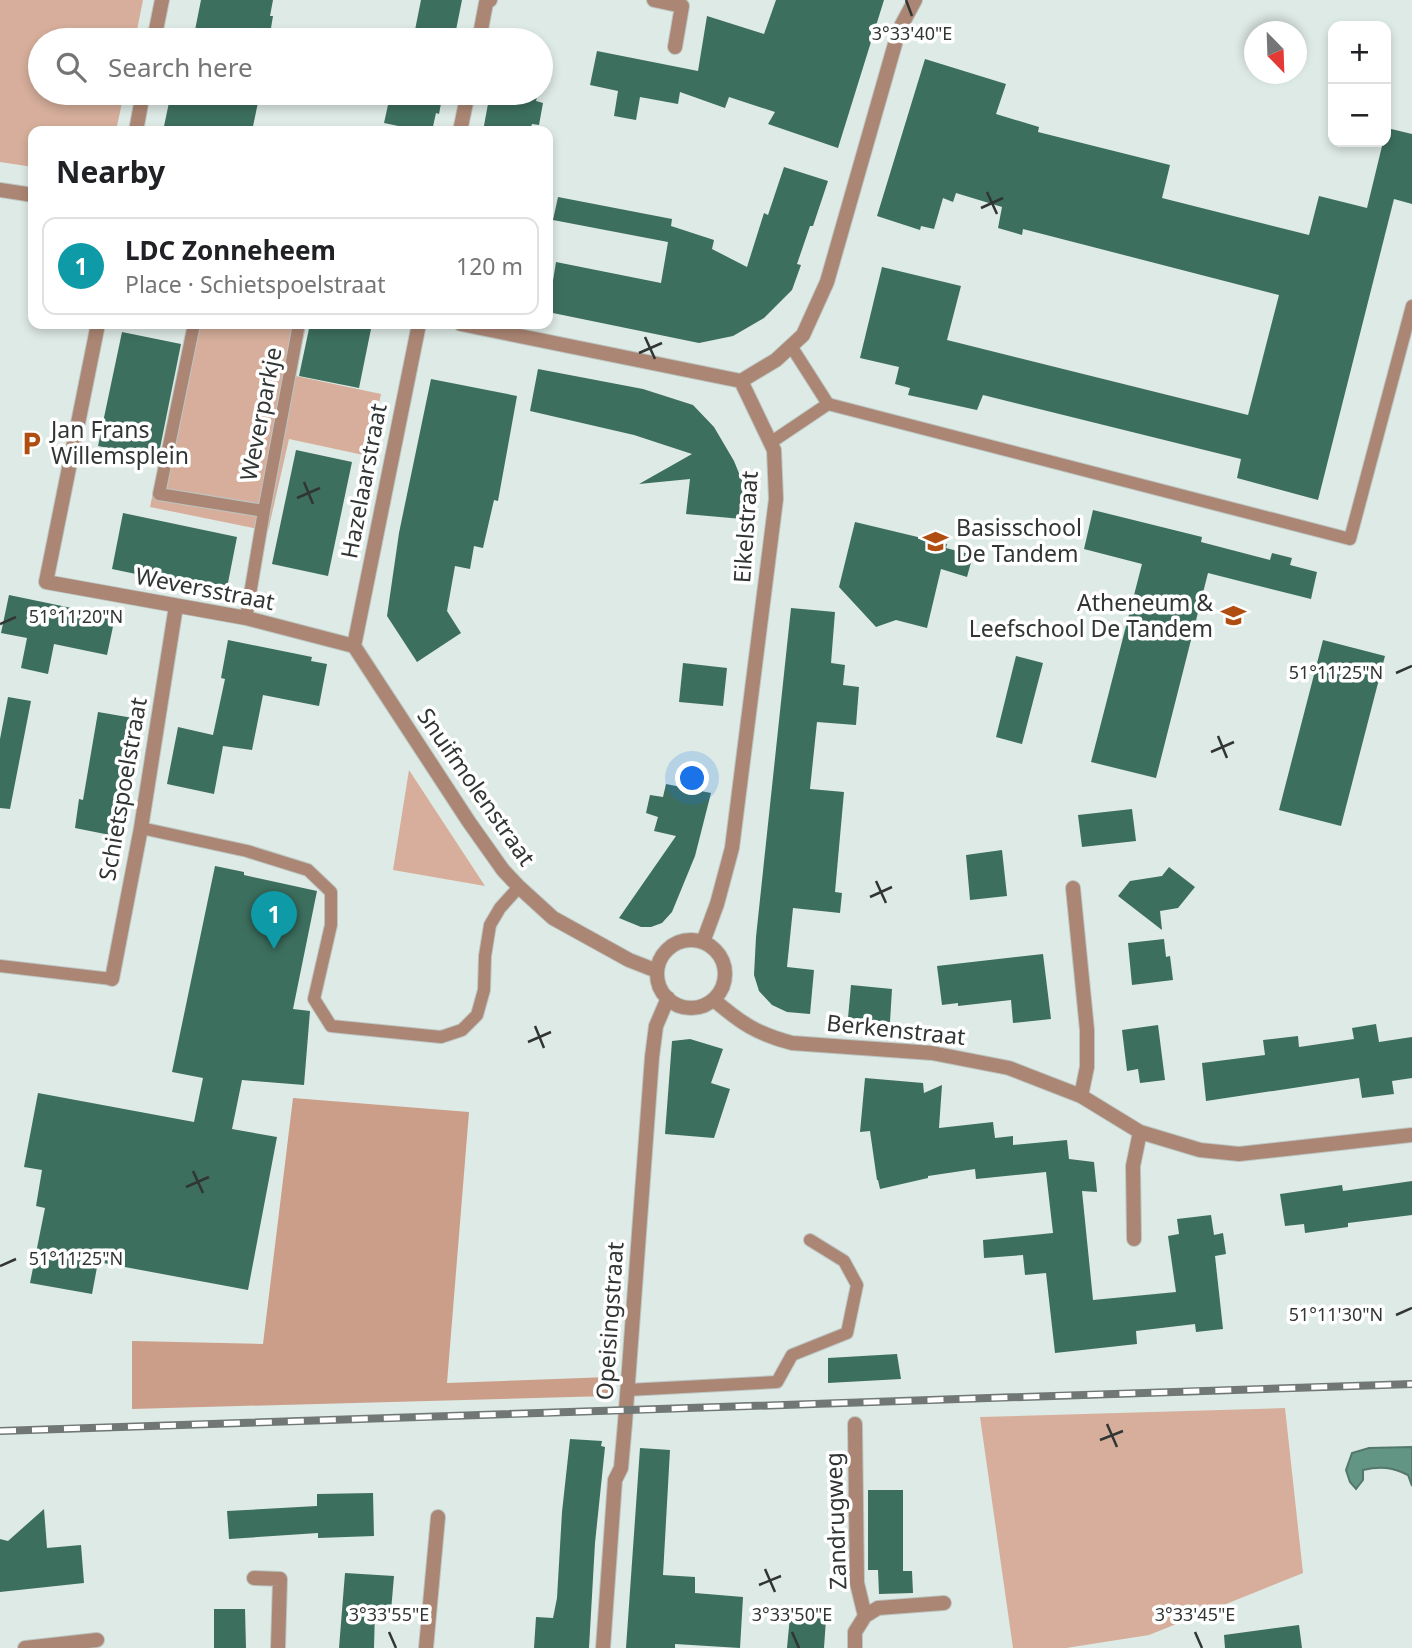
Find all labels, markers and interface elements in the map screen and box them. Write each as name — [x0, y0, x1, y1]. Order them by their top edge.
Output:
text: 3°33'40"E — [872, 21, 952, 45]
north arrow — [1244, 21, 1307, 84]
map controls — [1328, 21, 1391, 147]
button: + — [1328, 21, 1391, 84]
search box — [28, 28, 553, 105]
icon: search — [52, 48, 90, 86]
text: Search here — [108, 49, 253, 85]
button: − — [1328, 84, 1391, 147]
text: Nearby — [56, 151, 165, 192]
text: LDC Zonneheem — [125, 232, 336, 268]
text: 1 — [74, 250, 88, 282]
text: 120 m — [456, 250, 523, 282]
text: Place · Schietspoelstraat — [125, 268, 385, 300]
street label: Weverparkje — [231, 344, 289, 483]
street label: Hazelaarstraat — [332, 400, 394, 561]
place label: Jan Frans Willemsplein — [49, 413, 189, 471]
parking icon: Jan Frans Willemsplein — [17, 429, 45, 457]
street label: Eikelstraat — [725, 470, 765, 584]
place label: Basisschool De Tandem — [956, 511, 1082, 569]
school or university icon: Basisschool De Tandem — [922, 527, 950, 555]
street label: Weversstraat — [133, 559, 277, 617]
place label: Atheneum & Leefschool De Tandem — [969, 586, 1213, 644]
school or university icon: Atheneum & Leefschool De Tandem — [1219, 602, 1247, 630]
text: 51°11'20"N — [29, 604, 123, 628]
text: 51°11'25"N — [1289, 660, 1383, 684]
street label: Schietspoelstraat — [90, 695, 154, 883]
street label: Snuifmolenstraat — [410, 701, 543, 872]
your location — [675, 761, 709, 795]
pin: 1 — [251, 891, 297, 949]
street label: Berkenstraat — [825, 1006, 967, 1052]
street label: Opeisingstraat — [588, 1241, 631, 1401]
text: 51°11'25"N — [29, 1246, 123, 1270]
text: 51°11'30"N — [1289, 1302, 1383, 1326]
street label: Zandrugweg — [817, 1452, 853, 1590]
text: 3°33'55"E — [349, 1602, 429, 1626]
text: 3°33'50"E — [752, 1602, 832, 1626]
text: 3°33'45"E — [1155, 1602, 1235, 1626]

